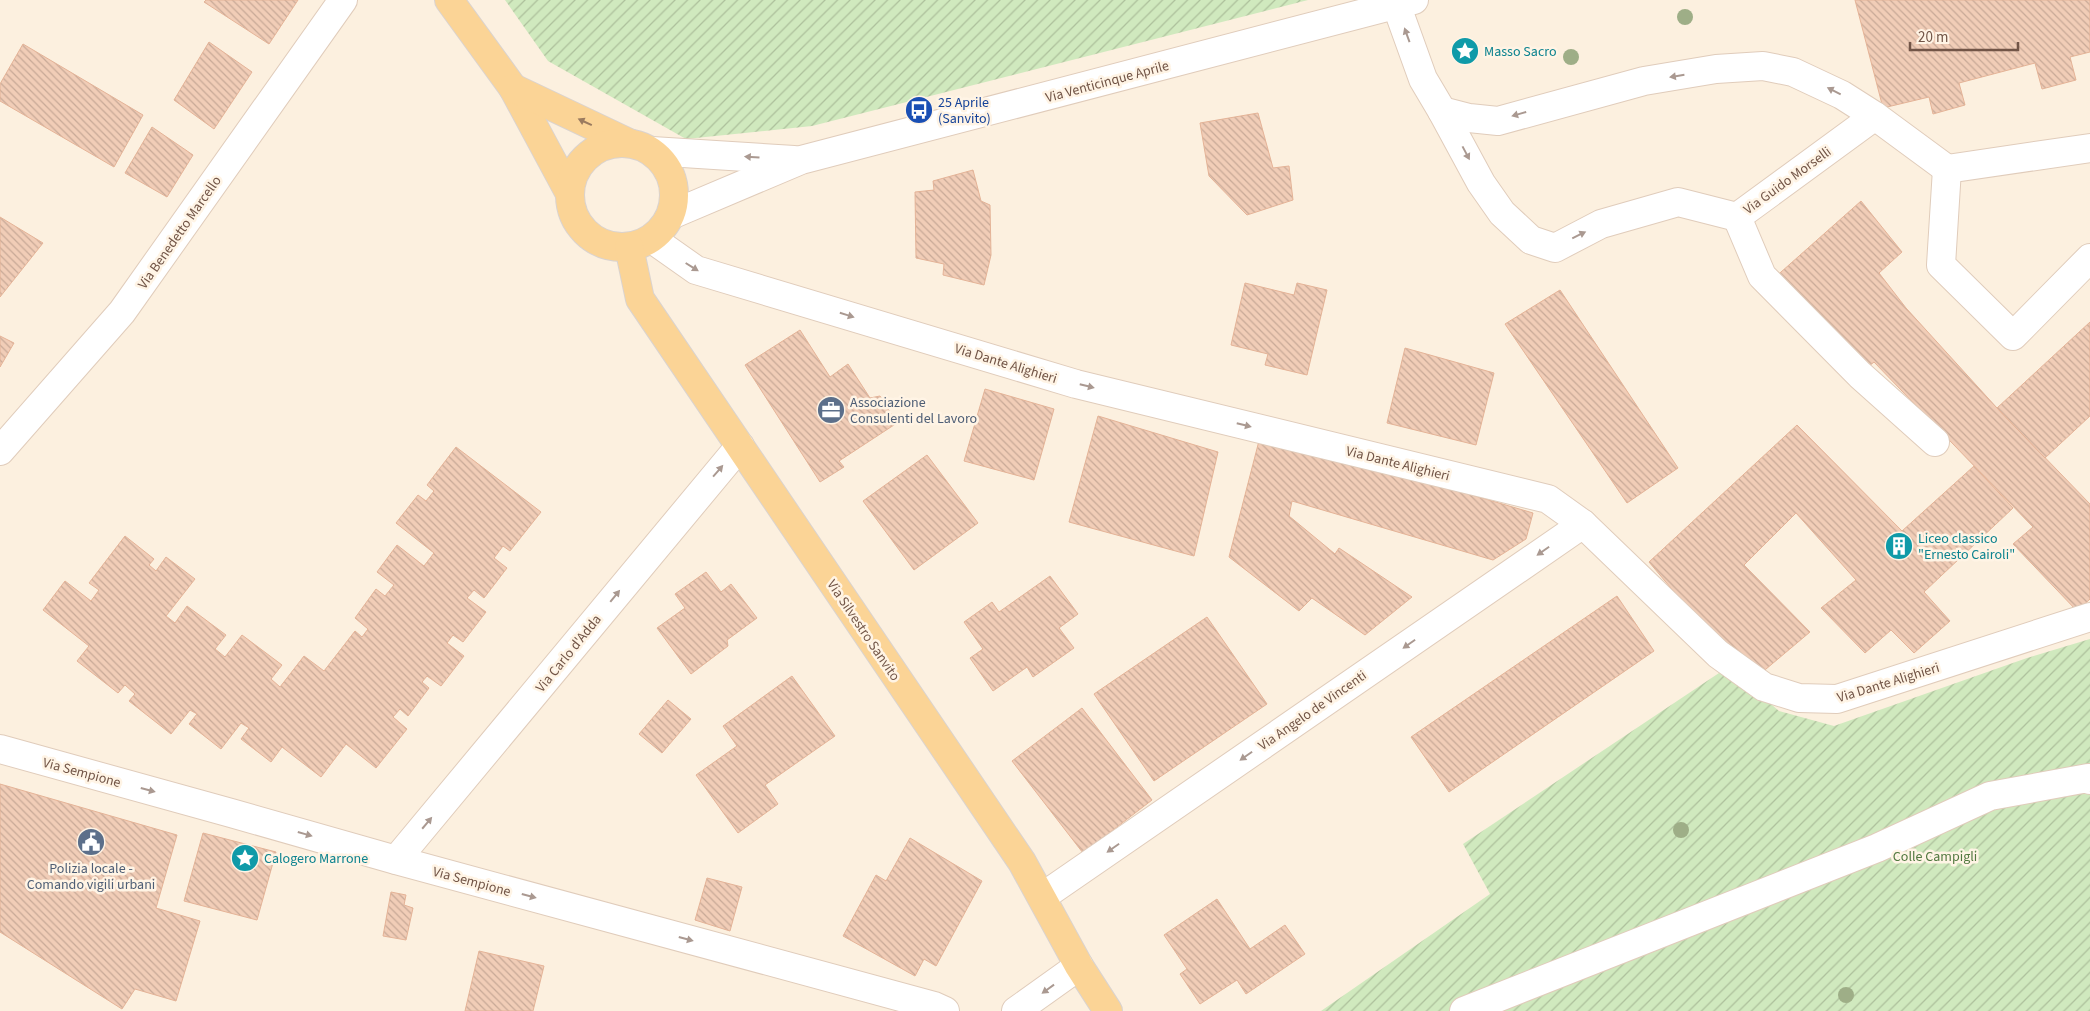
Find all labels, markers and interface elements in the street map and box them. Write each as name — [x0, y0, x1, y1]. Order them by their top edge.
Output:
scale bar — [1910, 20, 2018, 52]
one-way arrow — [1403, 27, 1411, 42]
text: 20 m — [1918, 27, 1948, 48]
place icon: Masso Sacro — [1450, 36, 1480, 66]
place label: Masso Sacro — [1484, 42, 1557, 62]
street label: Via Venticinque Aprile — [1043, 56, 1171, 108]
one-way arrow — [1668, 72, 1684, 80]
one-way arrow — [1826, 87, 1841, 95]
place label: 25 Aprile (Sanvito) — [938, 93, 991, 129]
bus stop icon: 25 Aprile (Sanvito) — [904, 95, 934, 125]
one-way arrow — [1511, 111, 1526, 119]
one-way arrow — [578, 118, 592, 126]
street label: Via Guido Morselli — [1740, 142, 1836, 220]
one-way arrow — [1461, 147, 1470, 160]
one-way arrow — [744, 153, 760, 161]
street label: Via Benedetto Marcello — [133, 172, 226, 293]
one-way arrow — [1572, 231, 1587, 239]
one-way arrow — [686, 262, 699, 271]
one-way arrow — [839, 312, 854, 320]
street label: Via Dante Alighieri — [952, 339, 1059, 389]
one-way arrow — [1079, 382, 1094, 390]
place label: Associazione Consulenti del Lavoro — [850, 393, 977, 429]
office icon: Associazione Consulenti del Lavoro — [816, 395, 846, 425]
one-way arrow — [1237, 421, 1252, 429]
street label: Via Dante Alighieri — [1344, 441, 1452, 487]
one-way arrow — [712, 465, 724, 477]
place label: Liceo classico "Ernesto Cairoli" — [1918, 529, 2015, 565]
building icon: Liceo classico "Ernesto Cairoli" — [1884, 531, 1914, 561]
one-way arrow — [1536, 546, 1549, 556]
street label: Via Silvestro Sanvito — [822, 576, 904, 685]
one-way arrow — [609, 590, 620, 603]
street label: Via Carlo d'Adda — [531, 610, 606, 697]
one-way arrow — [1402, 639, 1416, 649]
street label: Via Dante Alighieri — [1835, 658, 1942, 708]
street label: Via Angelo de Vincenti — [1254, 666, 1371, 756]
one-way arrow — [1240, 751, 1253, 761]
street label: Via Sempione — [41, 753, 123, 793]
one-way arrow — [141, 786, 156, 794]
one-way arrow — [422, 817, 433, 830]
public building icon: Polizia locale - Comando vigili urbani — [76, 827, 106, 857]
one-way arrow — [297, 830, 312, 838]
place icon: Calogero Marrone — [230, 843, 260, 873]
one-way arrow — [1106, 843, 1119, 853]
park label: Colle Campigli — [1893, 847, 1977, 867]
place label: Calogero Marrone — [264, 849, 368, 869]
place label: Polizia locale - Comando vigili urbani — [27, 859, 155, 895]
street label: Via Sempione — [431, 862, 513, 902]
one-way arrow — [521, 893, 536, 901]
one-way arrow — [678, 935, 693, 943]
one-way arrow — [1042, 983, 1055, 994]

